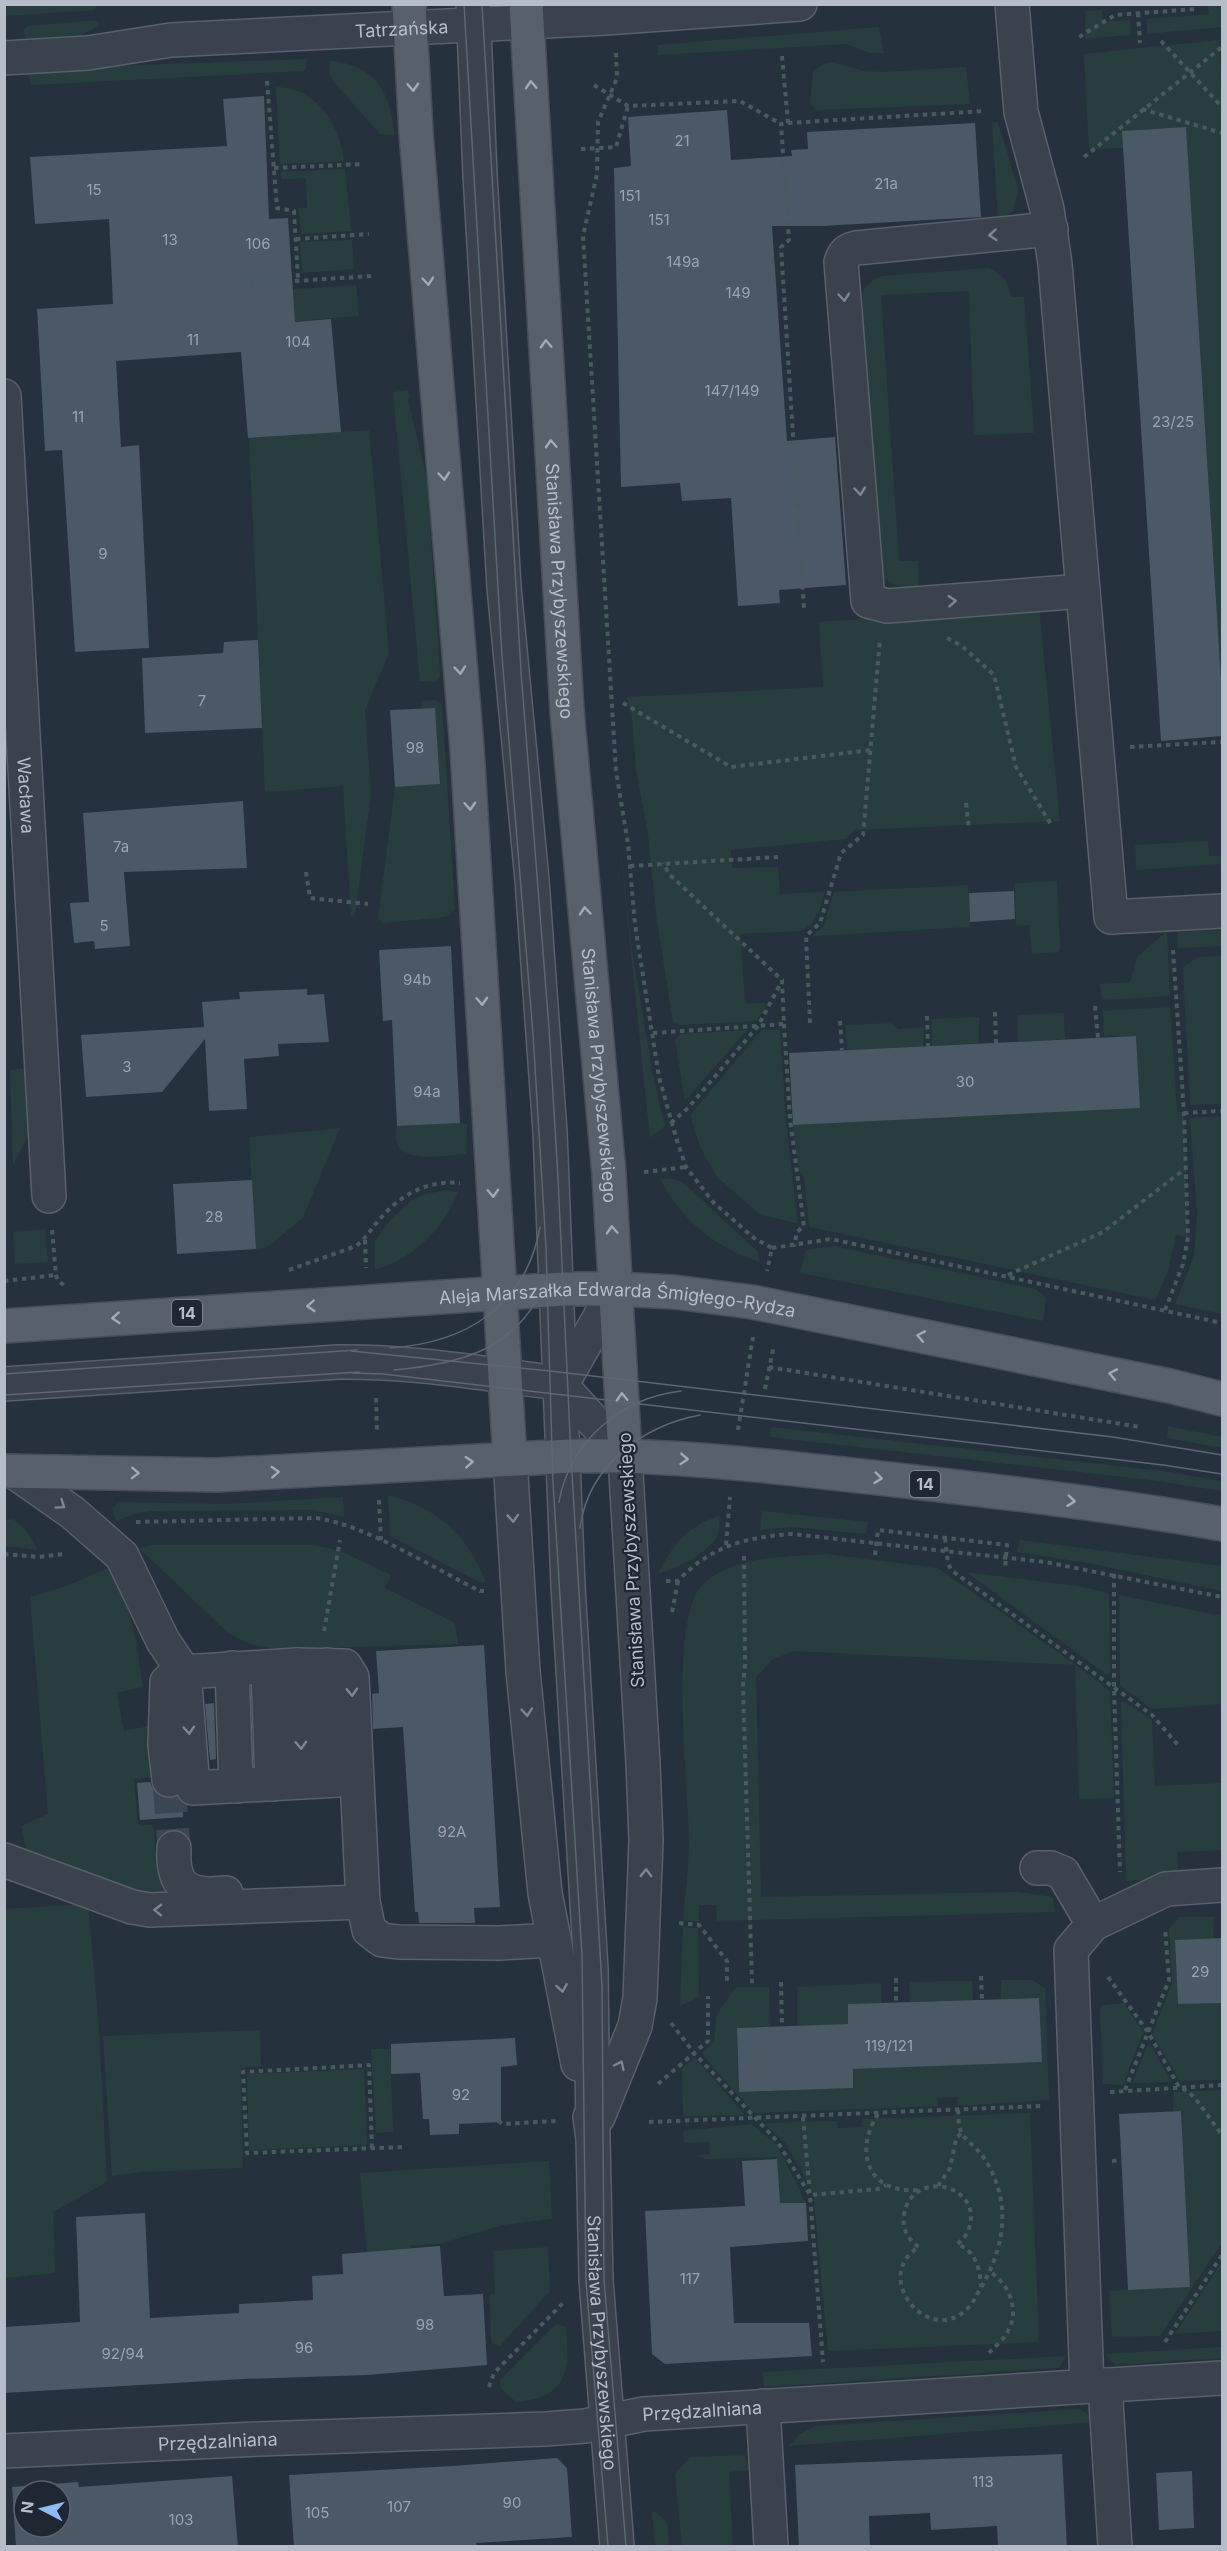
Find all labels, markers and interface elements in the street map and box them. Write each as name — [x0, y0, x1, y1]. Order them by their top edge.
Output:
street label: Tatrzańska — [354, 15, 449, 41]
one-way arrow — [524, 80, 537, 89]
one-way arrow — [407, 82, 420, 91]
house number: 21 — [674, 131, 690, 150]
house number: 21a — [874, 174, 898, 193]
house number: 15 — [86, 180, 102, 199]
house number: 151 — [619, 186, 641, 205]
house number: 151 — [648, 210, 670, 229]
one-way arrow — [988, 229, 997, 242]
house number: 13 — [162, 230, 178, 249]
house number: 106 — [246, 234, 270, 253]
house number: 149a — [666, 252, 700, 271]
one-way arrow — [422, 277, 435, 286]
house number: 149 — [725, 283, 751, 302]
one-way arrow — [837, 293, 850, 302]
house number: 11 — [187, 330, 199, 349]
house number: 104 — [285, 332, 311, 351]
one-way arrow — [539, 339, 552, 348]
house number: 147/149 — [705, 381, 759, 400]
house number: 11 — [72, 407, 84, 426]
house number: 23/25 — [1152, 412, 1194, 431]
one-way arrow — [545, 439, 558, 448]
street label: Stanisława Przybyszewskiego — [542, 463, 578, 720]
one-way arrow — [437, 471, 450, 480]
one-way arrow — [853, 487, 866, 496]
house number: 9 — [98, 544, 108, 563]
one-way arrow — [948, 595, 957, 608]
one-way arrow — [453, 665, 466, 675]
house number: 7 — [198, 691, 206, 710]
house number: 98 — [406, 738, 424, 757]
street label: Wacława — [14, 757, 39, 834]
one-way arrow — [463, 802, 476, 811]
house number: 7a — [113, 837, 129, 856]
one-way arrow — [579, 906, 592, 915]
house number: 5 — [99, 916, 109, 935]
street label: Stanisława Przybyszewskiego — [578, 947, 621, 1203]
house number: 94b — [403, 970, 431, 989]
one-way arrow — [475, 997, 488, 1006]
house number: 3 — [122, 1057, 132, 1076]
house number: 30 — [956, 1072, 974, 1091]
house number: 94a — [413, 1082, 441, 1101]
one-way arrow — [486, 1189, 499, 1198]
house number: 28 — [205, 1207, 223, 1226]
one-way arrow — [606, 1226, 619, 1235]
street label: Aleja Marszałka Edwarda Śmigłego-Rydza — [438, 1278, 798, 1321]
one-way arrow — [306, 1299, 315, 1312]
road number: 14 — [172, 1300, 202, 1326]
one-way arrow — [112, 1311, 121, 1324]
one-way arrow — [917, 1330, 927, 1343]
one-way arrow — [1108, 1368, 1118, 1381]
one-way arrow — [616, 1393, 628, 1402]
street label: Stanisława Przybyszewskiego — [614, 1432, 648, 1688]
one-way arrow — [679, 1452, 688, 1465]
one-way arrow — [465, 1455, 474, 1468]
one-way arrow — [130, 1466, 139, 1479]
one-way arrow — [270, 1466, 279, 1479]
one-way arrow — [873, 1471, 882, 1484]
road number: 14 — [910, 1471, 940, 1497]
one-way arrow — [1067, 1494, 1076, 1507]
one-way arrow — [55, 1498, 66, 1509]
one-way arrow — [507, 1513, 520, 1522]
one-way arrow — [346, 1688, 359, 1697]
one-way arrow — [520, 1708, 533, 1717]
one-way arrow — [182, 1725, 195, 1734]
one-way arrow — [294, 1740, 307, 1749]
house number: 92A — [438, 1822, 466, 1841]
one-way arrow — [639, 1869, 652, 1878]
one-way arrow — [153, 1904, 162, 1916]
house number: 29 — [1191, 1962, 1209, 1981]
one-way arrow — [555, 1983, 568, 1993]
house number: 119/121 — [865, 2036, 913, 2055]
one-way arrow — [613, 2060, 625, 2071]
house number: 92 — [452, 2085, 470, 2104]
street label: Stanisława Przybyszewskiego — [584, 2215, 621, 2471]
house number: 117 — [680, 2269, 700, 2288]
house number: 98 — [416, 2315, 434, 2334]
house number: 96 — [295, 2338, 313, 2357]
house number: 92/94 — [102, 2344, 144, 2363]
street label: Przędzalniana — [642, 2396, 763, 2425]
street label: Przędzalniana — [157, 2428, 278, 2454]
house number: 113 — [972, 2472, 994, 2491]
north arrow — [12, 2479, 72, 2539]
house number: 90 — [503, 2493, 521, 2512]
house number: 107 — [387, 2497, 411, 2516]
text: N — [16, 2500, 38, 2514]
house number: 105 — [305, 2503, 329, 2522]
house number: 103 — [169, 2510, 193, 2529]

